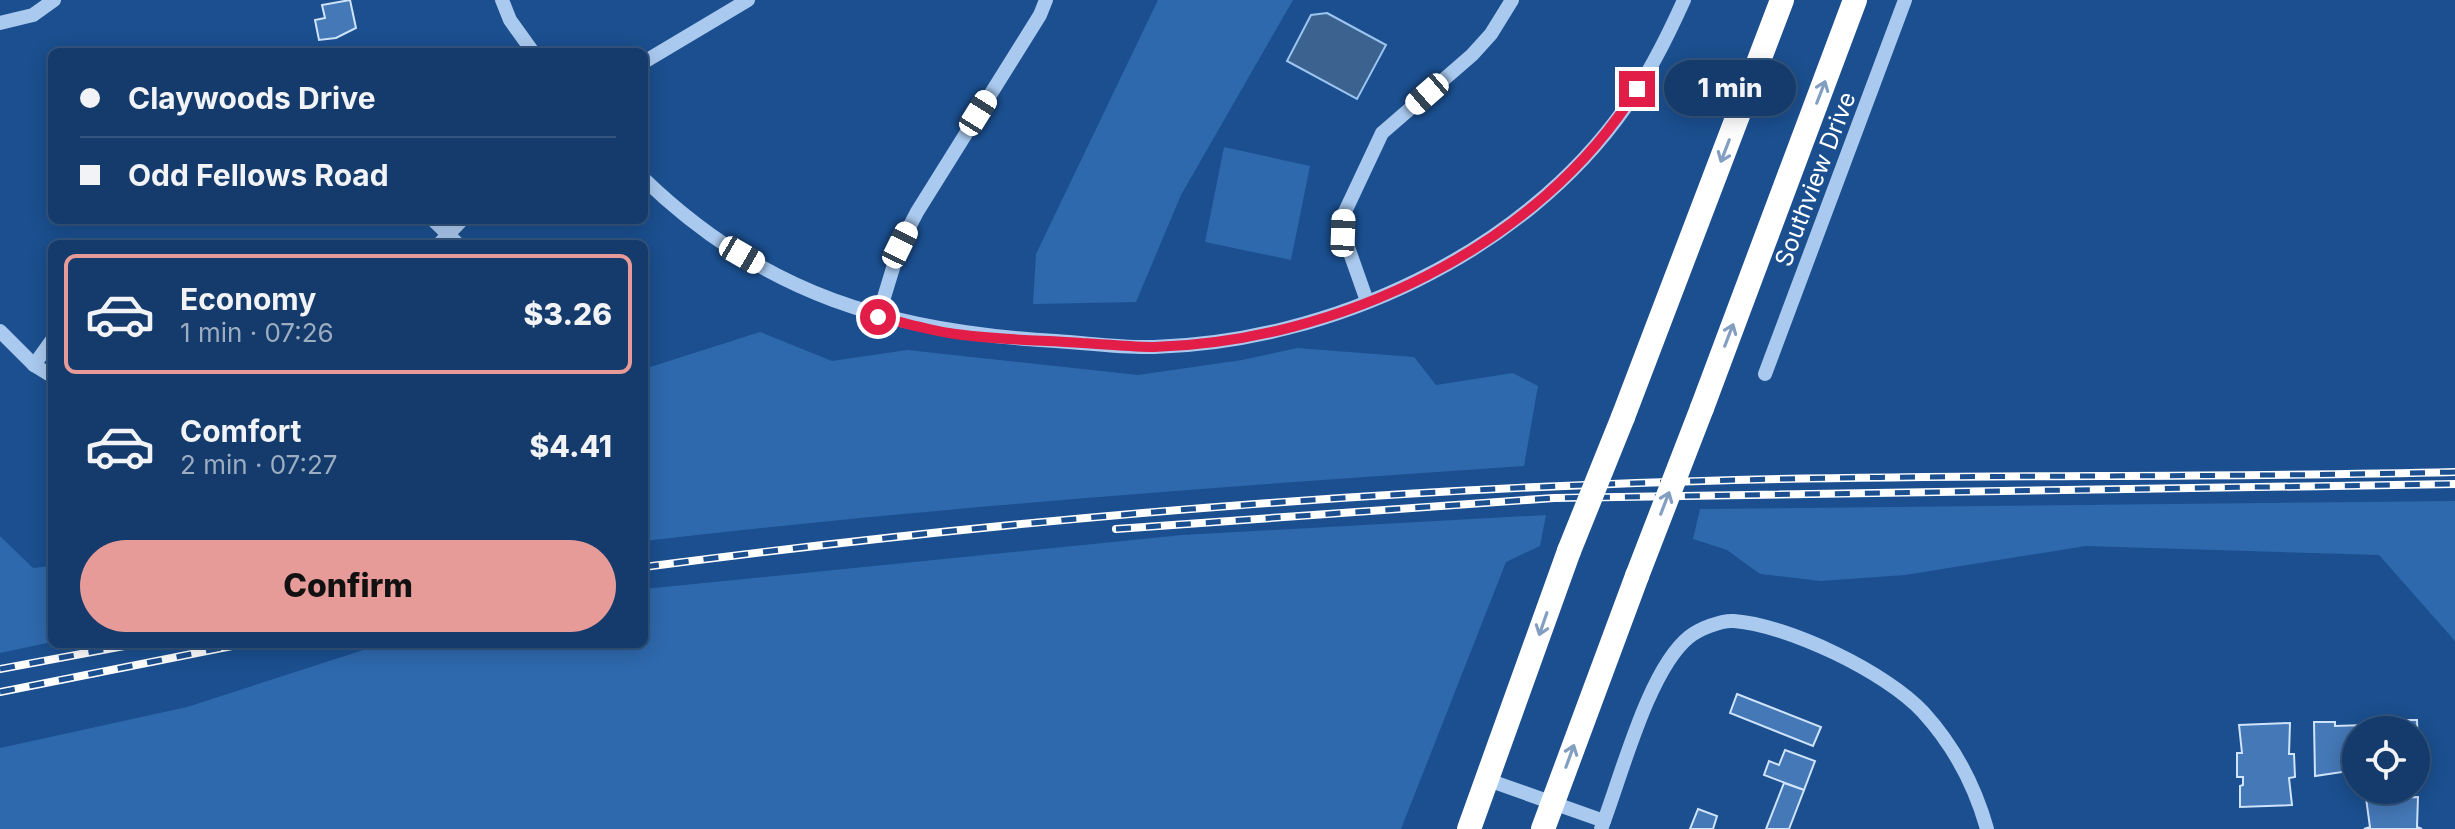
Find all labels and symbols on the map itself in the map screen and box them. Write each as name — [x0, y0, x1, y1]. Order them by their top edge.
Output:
callout: 1 min — [1665, 61, 1797, 117]
car — [1401, 69, 1453, 119]
route end — [1619, 71, 1655, 107]
one-way arrow — [1815, 80, 1829, 105]
car — [955, 86, 1001, 140]
street label: Southview Drive — [1768, 88, 1862, 270]
one-way arrow — [1717, 138, 1731, 163]
car — [1330, 209, 1356, 257]
car — [879, 218, 921, 272]
car — [715, 233, 769, 277]
route start — [860, 299, 896, 335]
one-way arrow — [1723, 323, 1737, 348]
one-way arrow — [1659, 491, 1673, 516]
one-way arrow — [1535, 612, 1549, 636]
one-way arrow — [1564, 744, 1578, 769]

